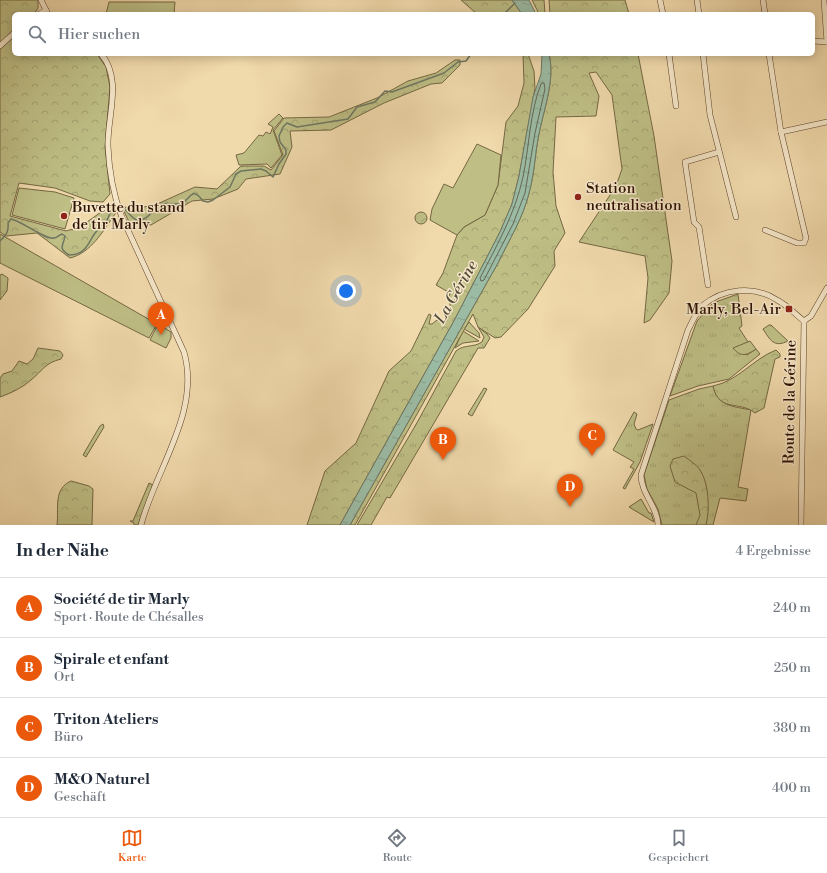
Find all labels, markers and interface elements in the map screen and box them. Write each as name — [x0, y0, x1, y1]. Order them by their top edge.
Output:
search box — [12, 12, 815, 56]
icon: search — [26, 23, 48, 45]
text: Hier suchen — [58, 25, 140, 44]
place label: Station neutralisation — [586, 179, 682, 215]
marker: Station neutralisation — [573, 192, 583, 202]
place label: Buvette du stand de tir Marly — [71, 198, 185, 234]
marker: Buvette du stand de tir Marly — [59, 211, 69, 221]
water label: La Gérine — [429, 256, 482, 328]
your location — [336, 281, 356, 301]
place label: Marly, Bel-Air — [686, 300, 782, 319]
pin: A — [148, 302, 174, 335]
marker: Marly, Bel-Air — [784, 304, 794, 314]
street label: Route de la Gérine — [779, 340, 801, 464]
pin: C — [579, 423, 605, 456]
pin: B — [430, 427, 456, 460]
pin: D — [557, 474, 583, 507]
text: In der Nähe — [16, 540, 109, 562]
text: 4 Ergebnisse — [736, 543, 811, 559]
text: Société de tir Marly — [54, 590, 190, 609]
text: A — [24, 600, 34, 616]
text: 240 m — [773, 600, 811, 616]
text: Sport · Route de Chésalles — [54, 609, 204, 625]
text: Spirale et enfant — [54, 650, 169, 669]
text: B — [24, 660, 34, 676]
text: 250 m — [774, 660, 811, 676]
text: Ort — [54, 669, 75, 685]
text: Triton Ateliers — [54, 710, 159, 729]
text: C — [24, 720, 34, 736]
text: 380 m — [773, 720, 811, 736]
text: Büro — [54, 729, 83, 745]
text: M&O Naturel — [54, 770, 150, 789]
text: D — [24, 780, 34, 796]
text: 400 m — [772, 780, 811, 796]
text: Geschäft — [54, 789, 106, 805]
tab: Karte — [118, 827, 147, 865]
tab: Route — [383, 827, 412, 865]
tab: Gespeichert — [648, 827, 709, 865]

